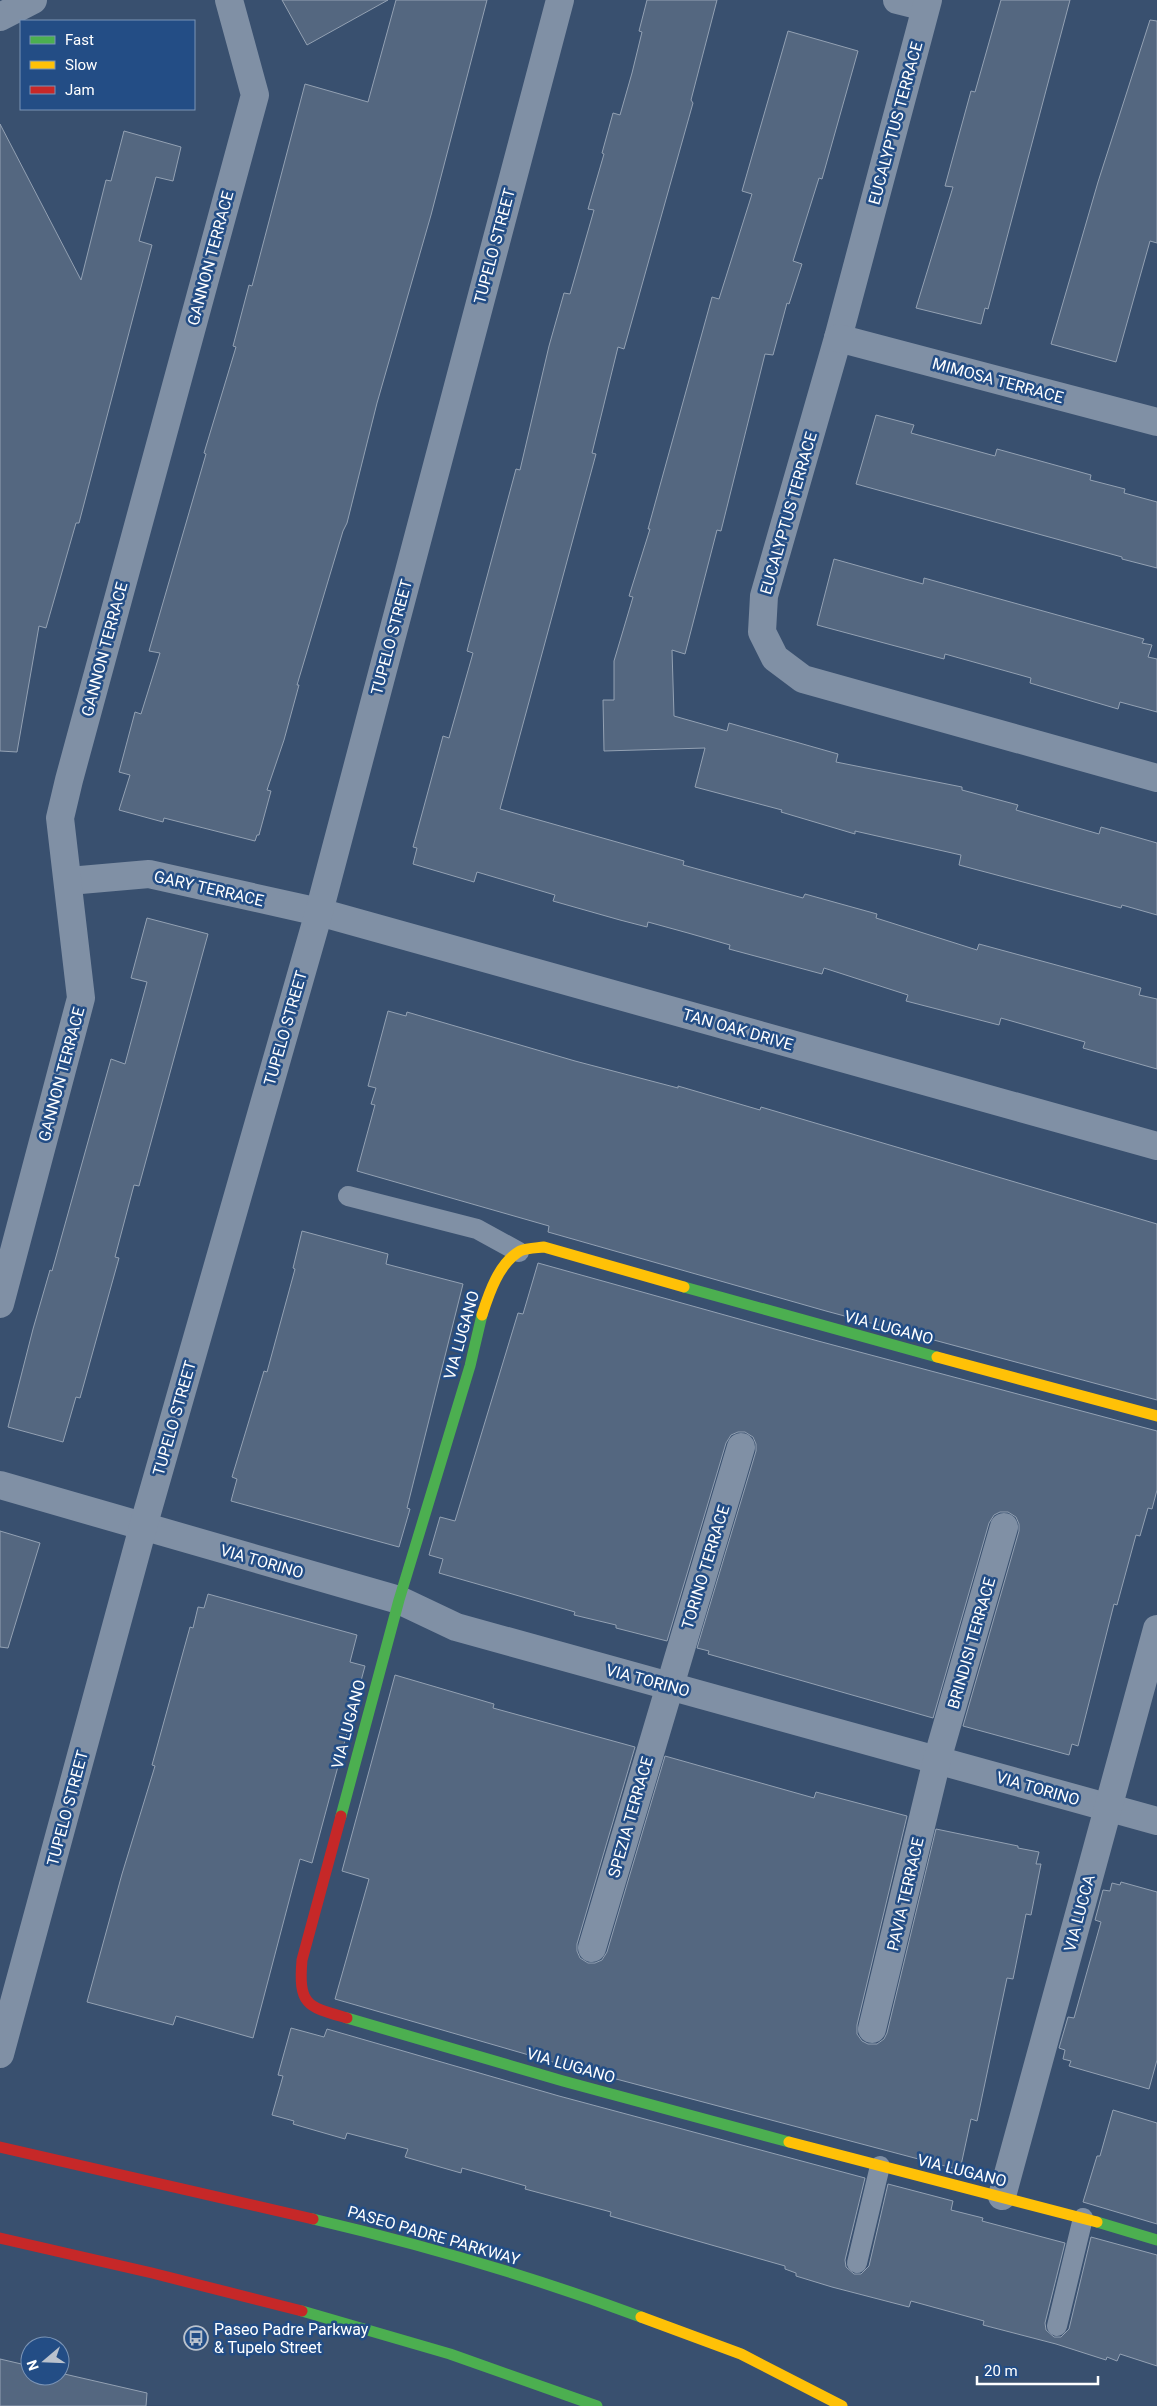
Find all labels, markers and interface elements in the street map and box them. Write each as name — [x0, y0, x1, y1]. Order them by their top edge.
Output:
legend — [20, 20, 195, 110]
text: Fast — [65, 31, 94, 49]
street label: EUCALYPTUS TERRACE — [865, 39, 926, 207]
text: Slow — [65, 56, 97, 74]
text: Jam — [65, 81, 95, 99]
street label: TUPELO STREET — [470, 186, 519, 306]
street label: GANNON TERRACE — [183, 189, 238, 327]
street label: MIMOSA TERRACE — [930, 354, 1066, 407]
street label: EUCALYPTUS TERRACE — [756, 430, 821, 597]
street label: TUPELO STREET — [367, 577, 416, 697]
street label: GANNON TERRACE — [77, 580, 132, 718]
street label: GARY TERRACE — [152, 867, 266, 910]
street label: TUPELO STREET — [260, 968, 311, 1088]
street label: GANNON TERRACE — [34, 1005, 89, 1143]
street label: TAN OAK DRIVE — [680, 1005, 795, 1054]
street label: VIA LUGANO — [440, 1289, 483, 1382]
street label: VIA LUGANO — [842, 1306, 935, 1348]
street label: TUPELO STREET — [149, 1358, 200, 1478]
street label: TORINO TERRACE — [678, 1503, 733, 1632]
street label: VIA TORINO — [218, 1541, 306, 1582]
street label: BRINDISI TERRACE — [944, 1575, 999, 1711]
street label: VIA TORINO — [604, 1660, 692, 1701]
street label: VIA LUGANO — [327, 1678, 369, 1771]
street label: TUPELO STREET — [43, 1748, 92, 1868]
street label: SPEZIA TERRACE — [604, 1754, 657, 1880]
street label: VIA TORINO — [994, 1768, 1082, 1809]
street label: PAVIA TERRACE — [883, 1836, 928, 1953]
street label: VIA LUCCA — [1060, 1872, 1099, 1954]
street label: VIA LUGANO — [524, 2044, 617, 2087]
street label: VIA LUGANO — [915, 2150, 1009, 2191]
street label: PASEO PADRE PARKWAY — [345, 2202, 523, 2269]
place label: Paseo Padre Parkway & Tupelo Street — [214, 2320, 369, 2357]
bus stop icon: Paseo Padre Parkway & Tupelo Street — [183, 2325, 209, 2351]
north arrow — [20, 2336, 70, 2386]
scale bar — [977, 2354, 1098, 2386]
text: N — [24, 2358, 42, 2373]
text: 20 m — [984, 2362, 1018, 2380]

